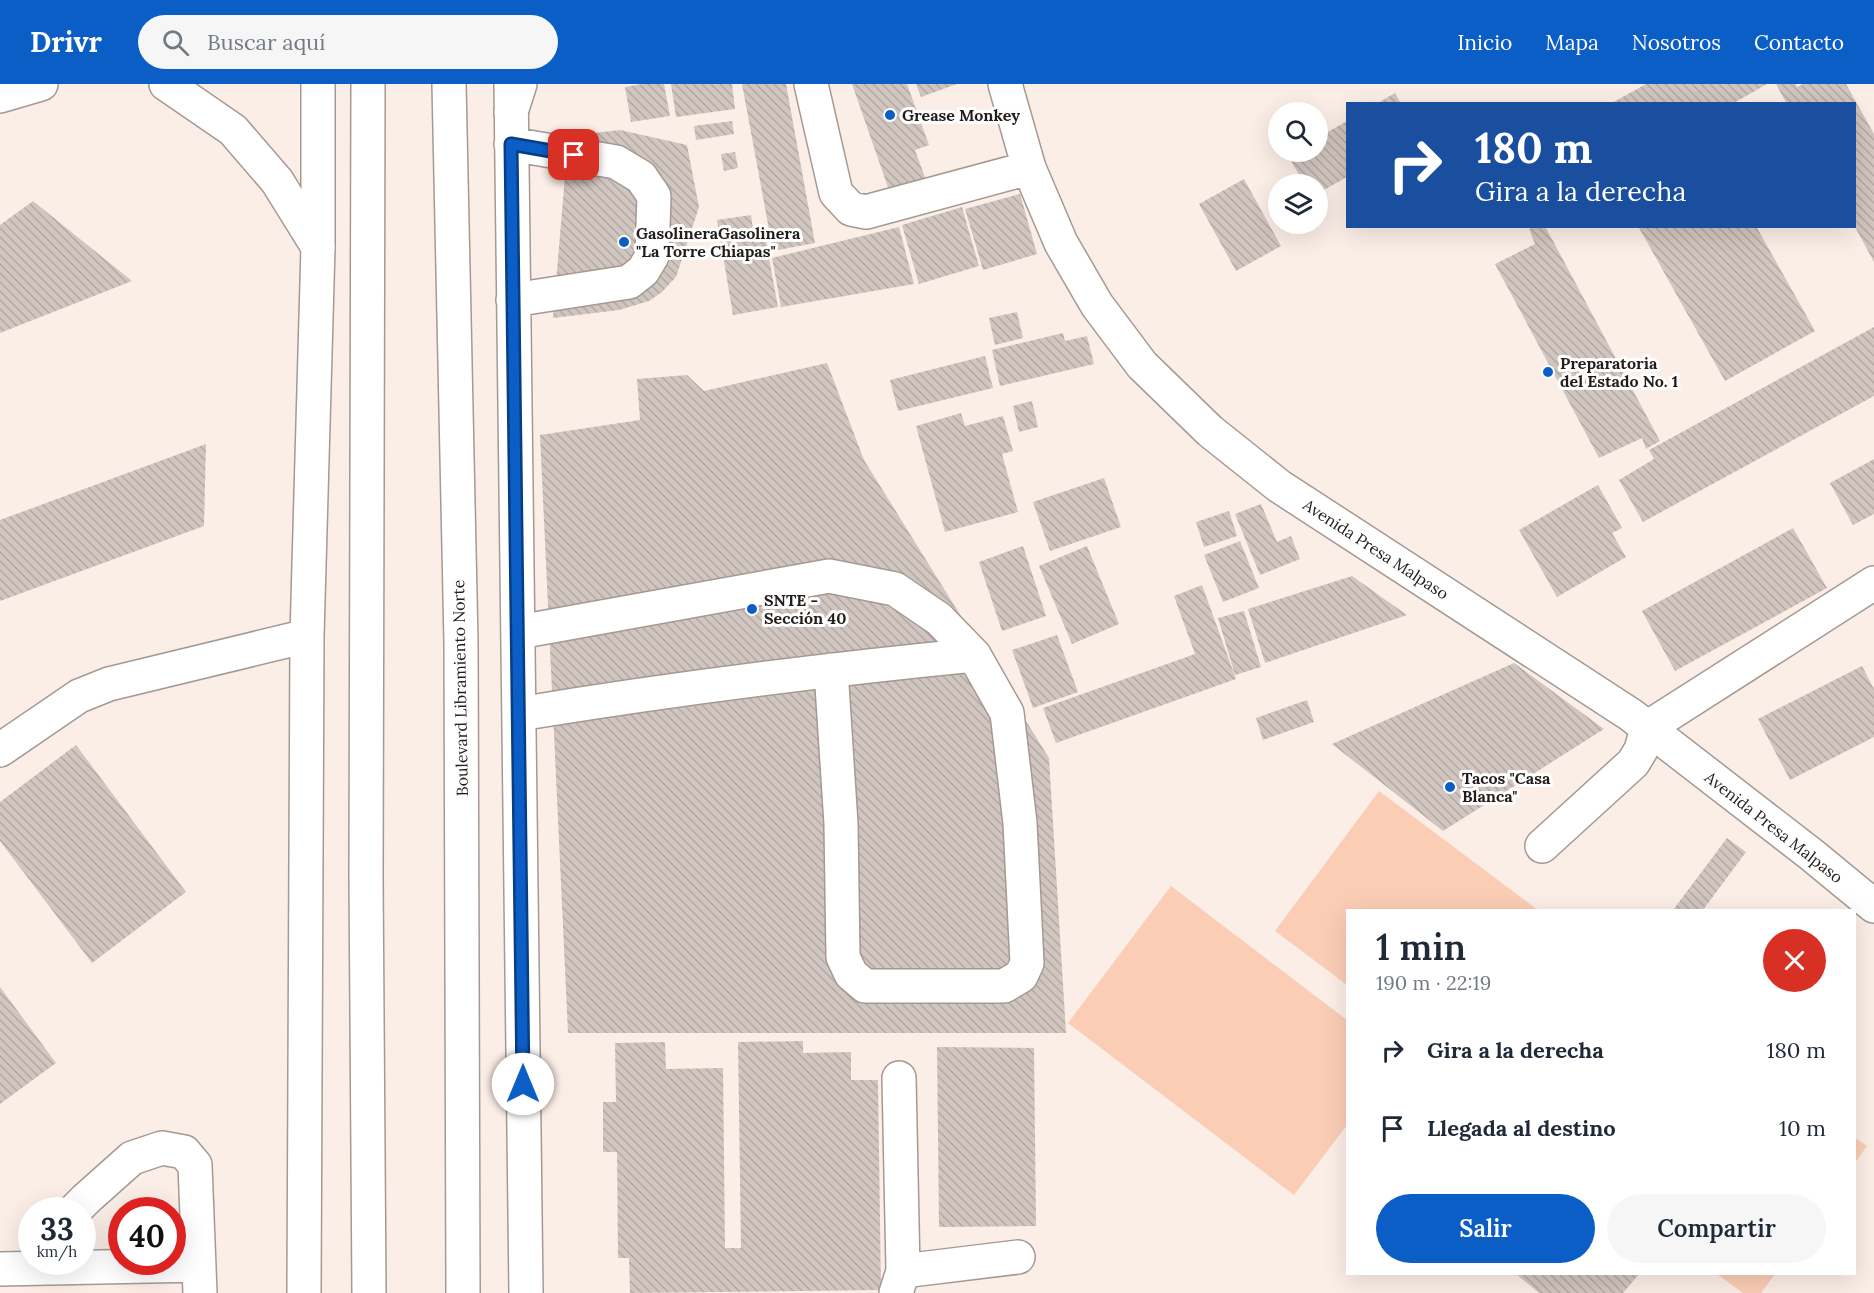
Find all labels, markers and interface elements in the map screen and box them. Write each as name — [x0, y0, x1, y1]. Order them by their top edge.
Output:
search box — [138, 15, 558, 69]
text: Drivr — [30, 24, 102, 60]
icon: search — [159, 26, 192, 59]
text: Buscar aquí — [207, 28, 325, 56]
text: Inicio — [1457, 29, 1512, 56]
text: Mapa — [1545, 29, 1599, 56]
text: Nosotros — [1632, 29, 1721, 56]
text: Contacto — [1754, 29, 1844, 56]
map controls — [1268, 102, 1328, 234]
button: search — [1268, 102, 1328, 162]
place label: Grease Monkey — [902, 105, 1020, 125]
marker: Grease Monkey — [883, 108, 897, 122]
text: 180 m — [1475, 121, 1592, 175]
icon: right — [1376, 126, 1454, 204]
pin — [548, 129, 599, 180]
icon: arrive — [557, 138, 590, 171]
button: layers — [1268, 174, 1328, 234]
text: Gira a la derecha — [1475, 174, 1686, 208]
place label: GasolineraGasolinera "La Torre Chiapas" — [636, 223, 801, 261]
marker: GasolineraGasolinera "La Torre Chiapas" — [617, 235, 631, 249]
place label: Preparatoria del Estado No. 1 — [1560, 353, 1678, 391]
marker: Preparatoria del Estado No. 1 — [1541, 365, 1555, 379]
street label: Avenida Presa Malpaso — [1299, 494, 1453, 604]
street label: Boulevard Libramiento Norte — [448, 579, 472, 797]
place label: SNTE - Sección 40 — [764, 590, 846, 628]
marker: SNTE - Sección 40 — [745, 602, 759, 616]
street label: Avenida Presa Malpaso — [1700, 766, 1847, 887]
place label: Tacos "Casa Blanca" — [1462, 768, 1551, 806]
marker: Tacos "Casa Blanca" — [1443, 780, 1457, 794]
text: 1 min — [1376, 924, 1466, 970]
button: close — [1763, 929, 1826, 992]
text: 190 m · 22:19 — [1376, 970, 1491, 995]
icon: right — [1376, 1034, 1409, 1067]
text: Gira a la derecha — [1427, 1036, 1604, 1064]
text: 180 m — [1767, 1036, 1826, 1064]
position arrow — [491, 1052, 555, 1116]
icon: arrive — [1376, 1112, 1409, 1145]
text: Llegada al destino — [1427, 1114, 1616, 1142]
text: 10 m — [1779, 1114, 1826, 1142]
button: Salir — [1376, 1194, 1595, 1263]
button: Compartir — [1607, 1194, 1826, 1263]
speed limit sign: 40 — [108, 1197, 186, 1275]
text: 33 — [40, 1210, 74, 1248]
text: km/h — [37, 1242, 77, 1261]

